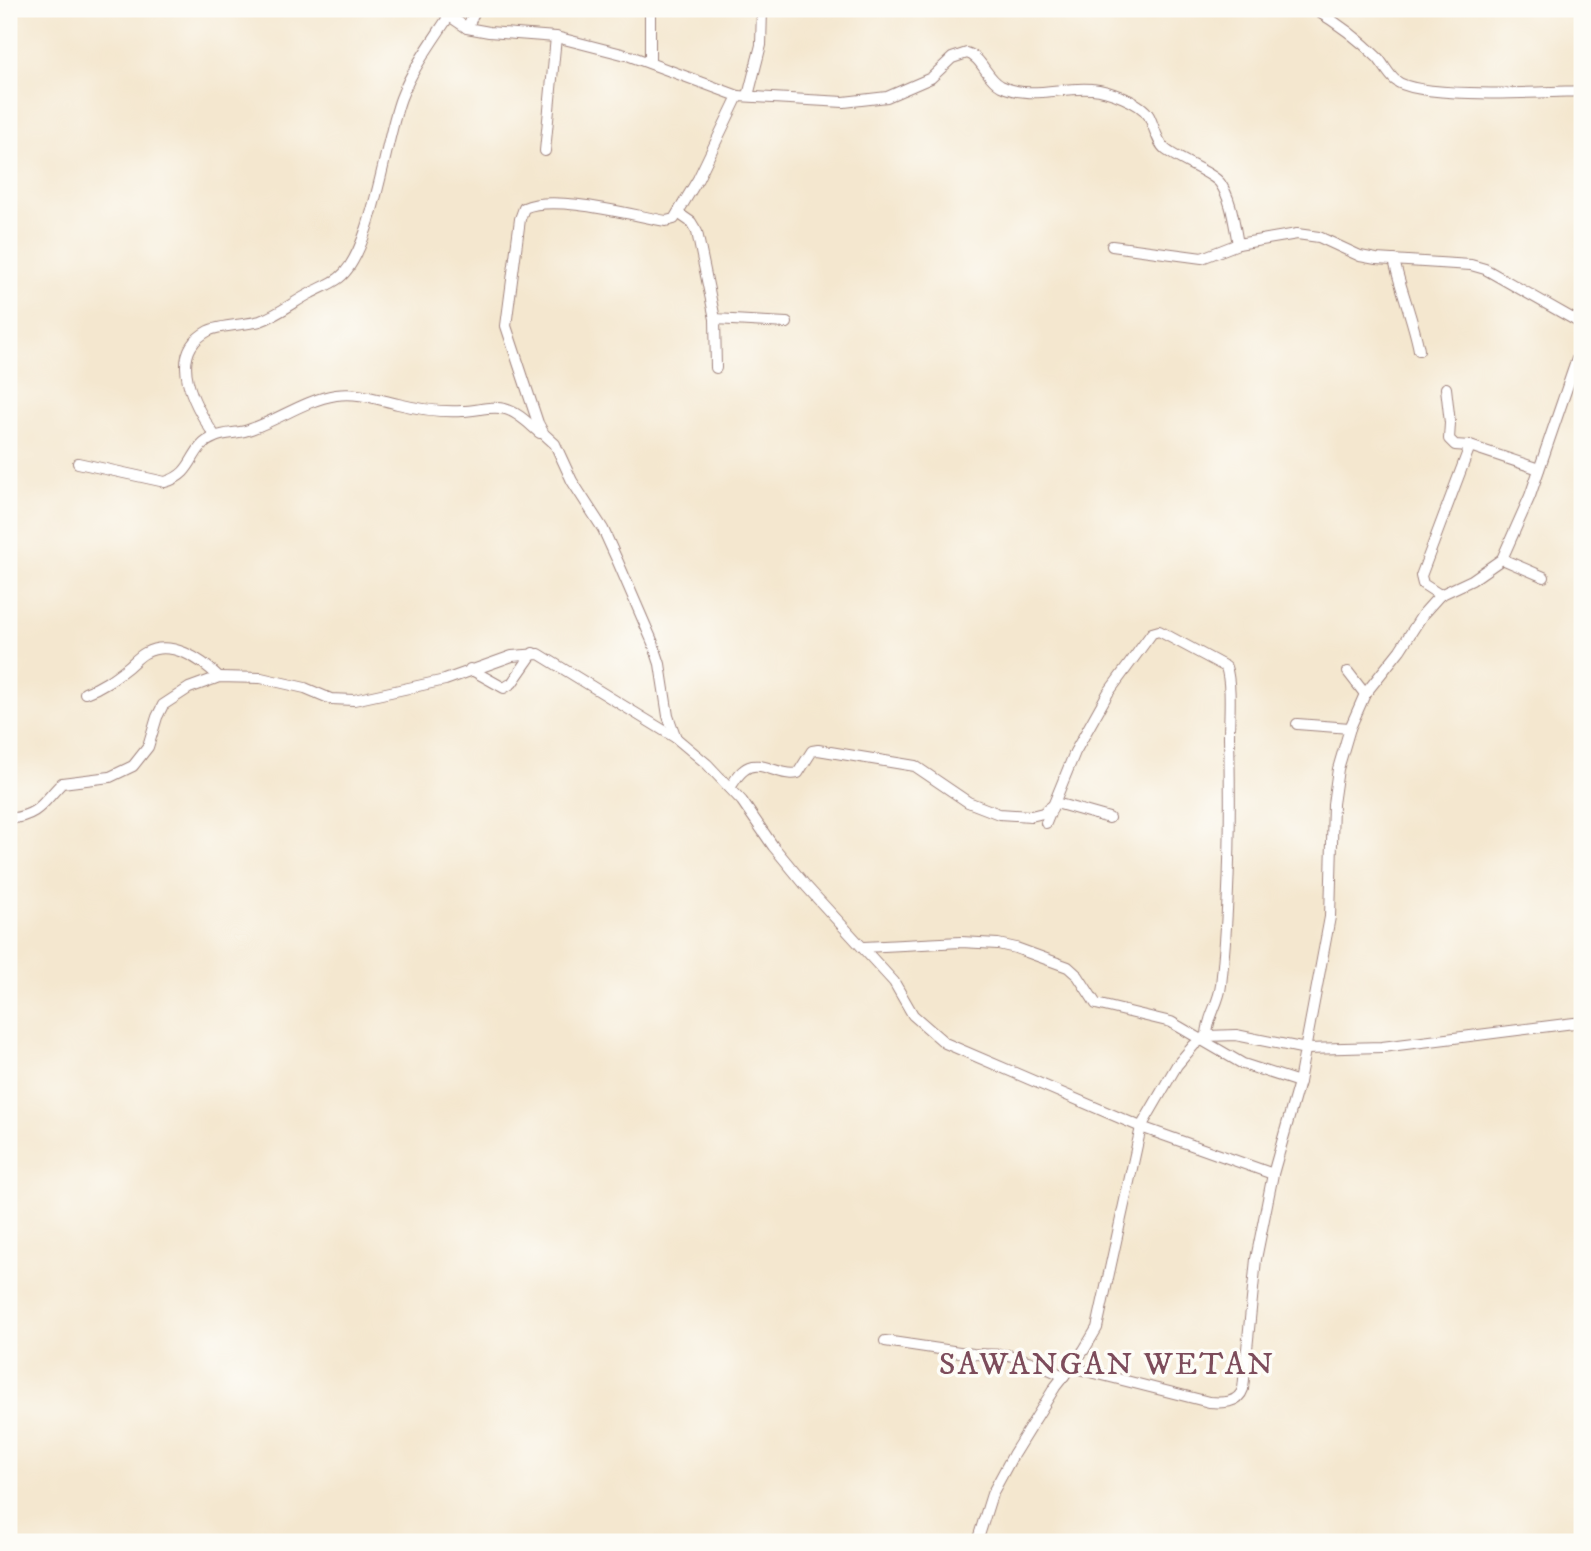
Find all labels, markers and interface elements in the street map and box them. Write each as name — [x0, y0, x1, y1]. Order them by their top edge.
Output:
district label: SAWANGAN WETAN — [939, 1345, 1275, 1385]

